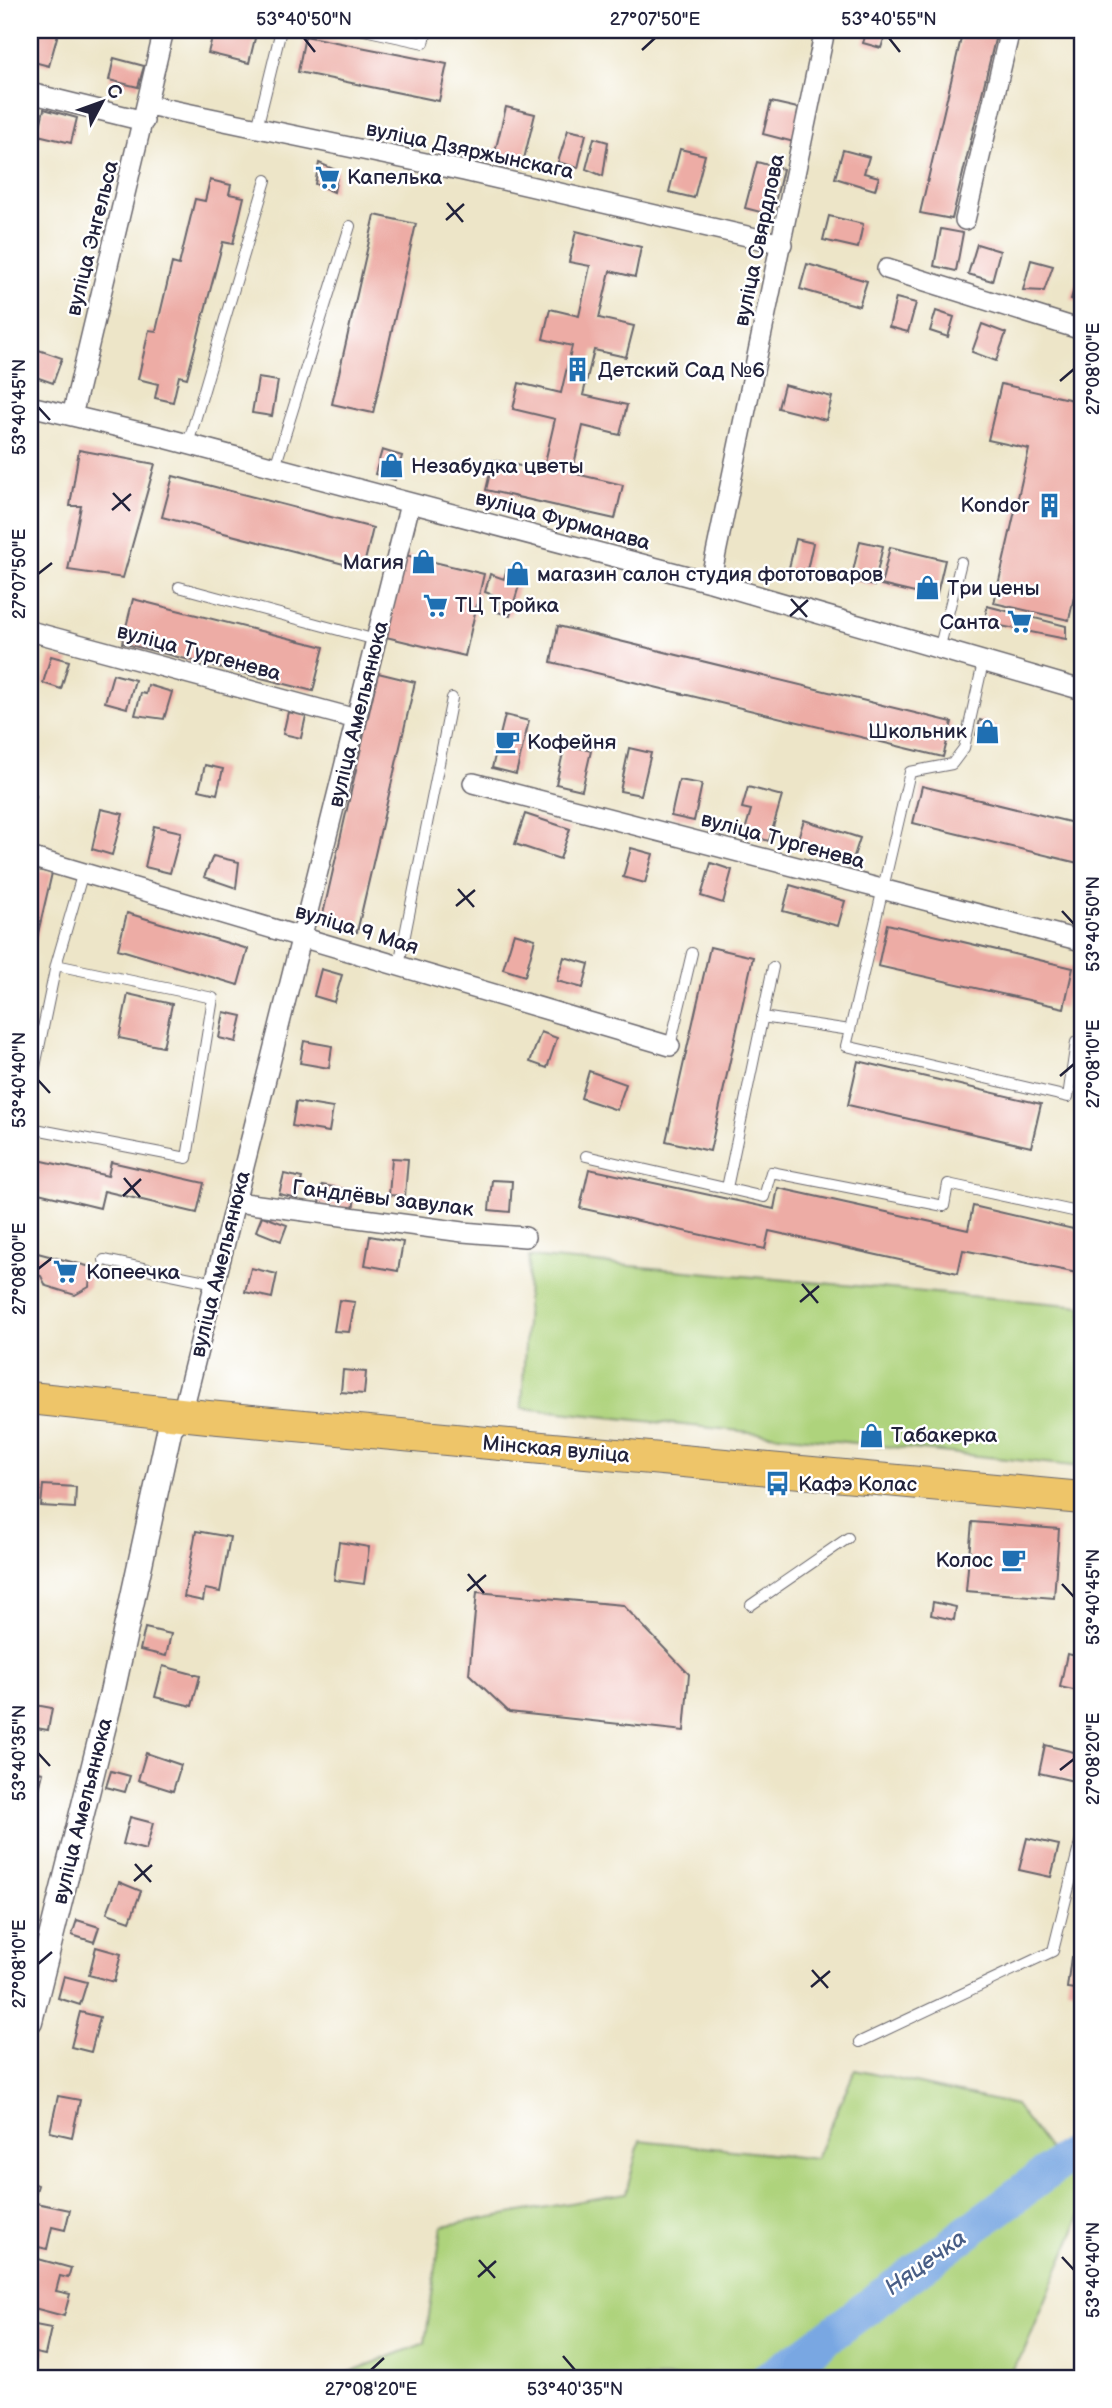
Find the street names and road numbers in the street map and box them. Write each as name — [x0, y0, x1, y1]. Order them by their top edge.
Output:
street label: вуліца Дзяржынскага — [364, 116, 577, 185]
street label: вуліца Свярдлова — [729, 151, 790, 328]
street label: вуліца Энгельса — [61, 157, 124, 318]
street label: вуліца Фурманава — [473, 485, 654, 556]
street label: вуліца Амельянюка — [323, 618, 394, 810]
street label: вуліца Тургенева — [114, 619, 284, 687]
street label: вуліца Тургенева — [698, 807, 868, 875]
street label: вуліца 9 Мая — [292, 899, 422, 960]
street label: вуліца Амельянюка — [185, 1168, 256, 1360]
street label: Гандлёвы завулак — [291, 1175, 475, 1222]
street label: Мінская вуліца — [481, 1431, 631, 1468]
street label: вуліца Амельянюка — [47, 1715, 118, 1907]

